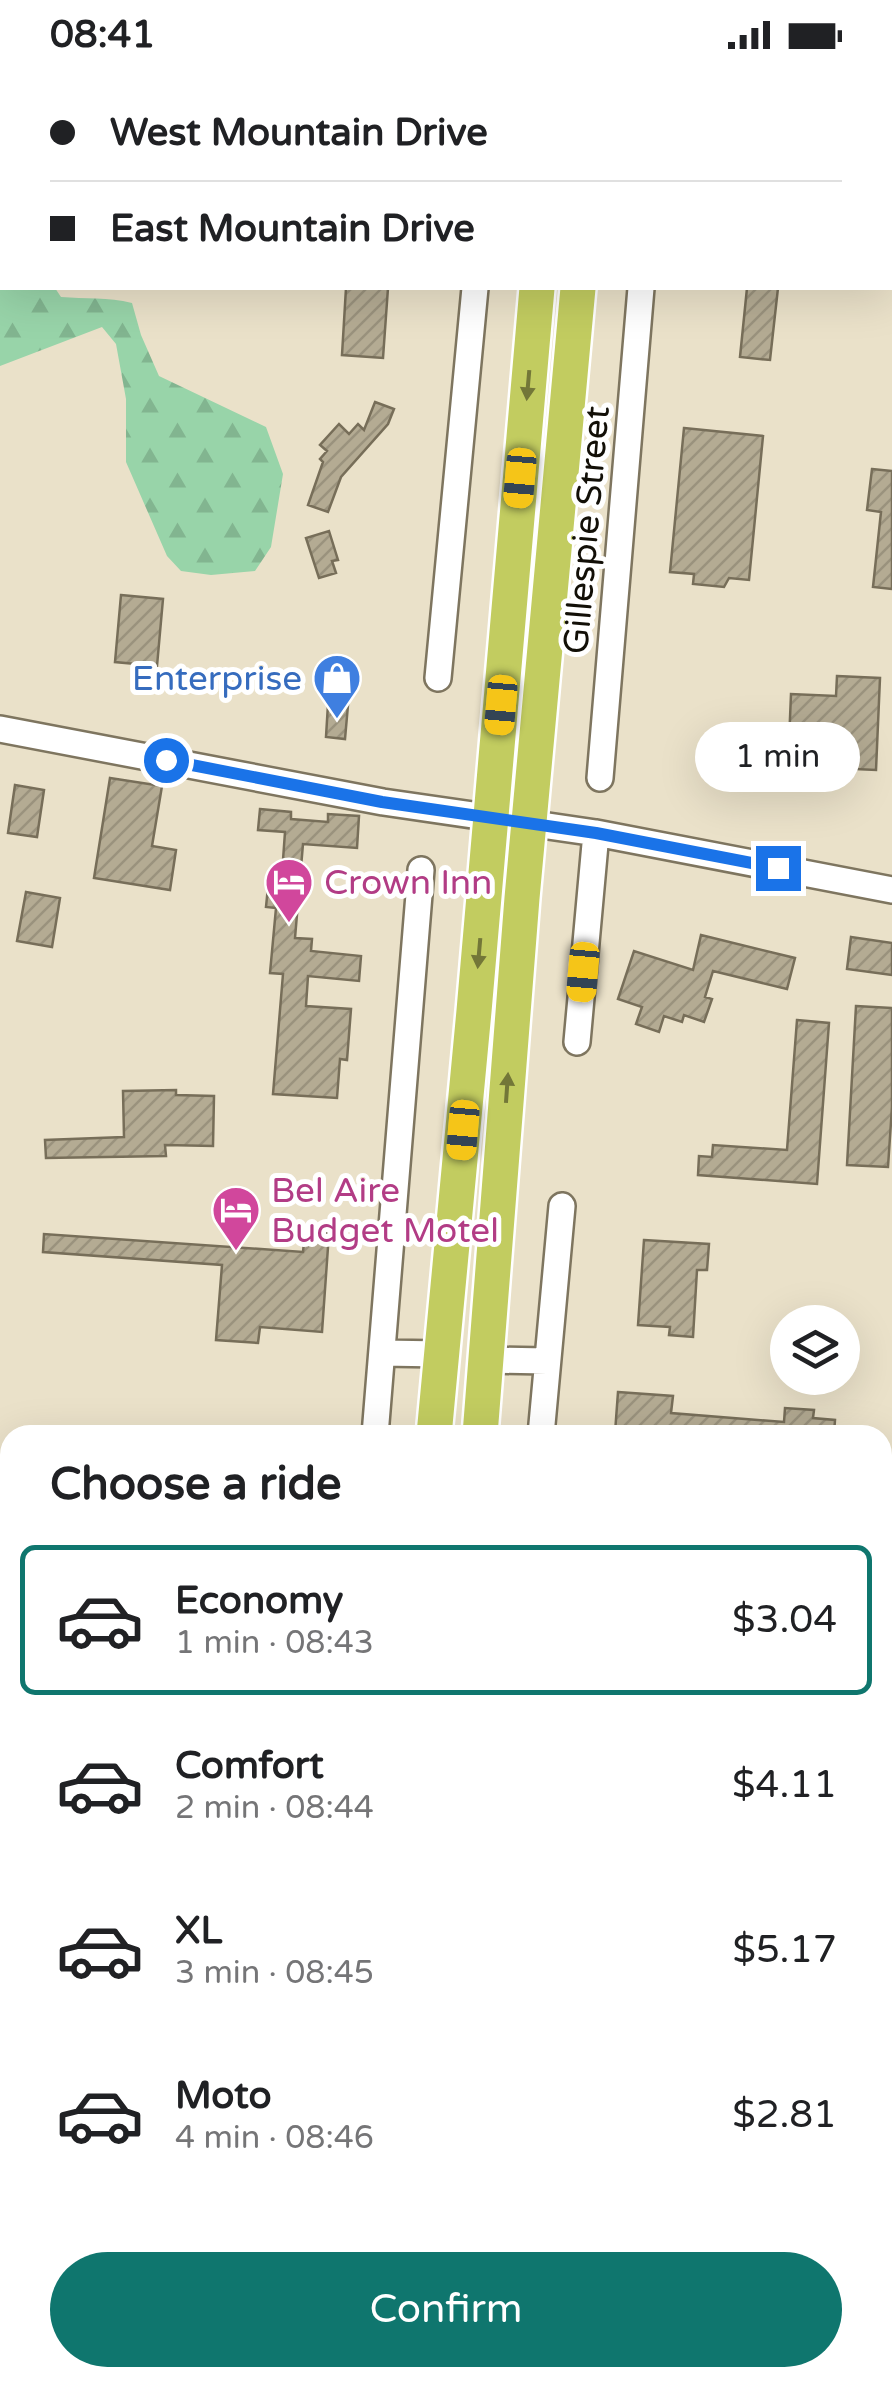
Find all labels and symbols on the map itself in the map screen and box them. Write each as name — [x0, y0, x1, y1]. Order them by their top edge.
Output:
one-way arrow — [520, 369, 536, 401]
street label: Gillespie Street — [555, 404, 619, 656]
car — [502, 447, 538, 509]
shop icon: Enterprise — [311, 652, 363, 720]
place label: Enterprise — [132, 658, 302, 700]
car — [483, 674, 519, 736]
callout: 1 min — [696, 723, 860, 793]
route start — [144, 738, 189, 783]
route end — [756, 846, 801, 891]
hotel icon: Crown Inn — [263, 856, 315, 924]
place label: Crown Inn — [324, 862, 492, 904]
one-way arrow — [471, 937, 487, 969]
car — [565, 941, 601, 1003]
one-way arrow — [499, 1072, 515, 1104]
car — [445, 1099, 481, 1161]
place label: Bel Aire Budget Motel — [271, 1170, 499, 1252]
hotel icon: Bel Aire Budget Motel — [210, 1184, 262, 1252]

